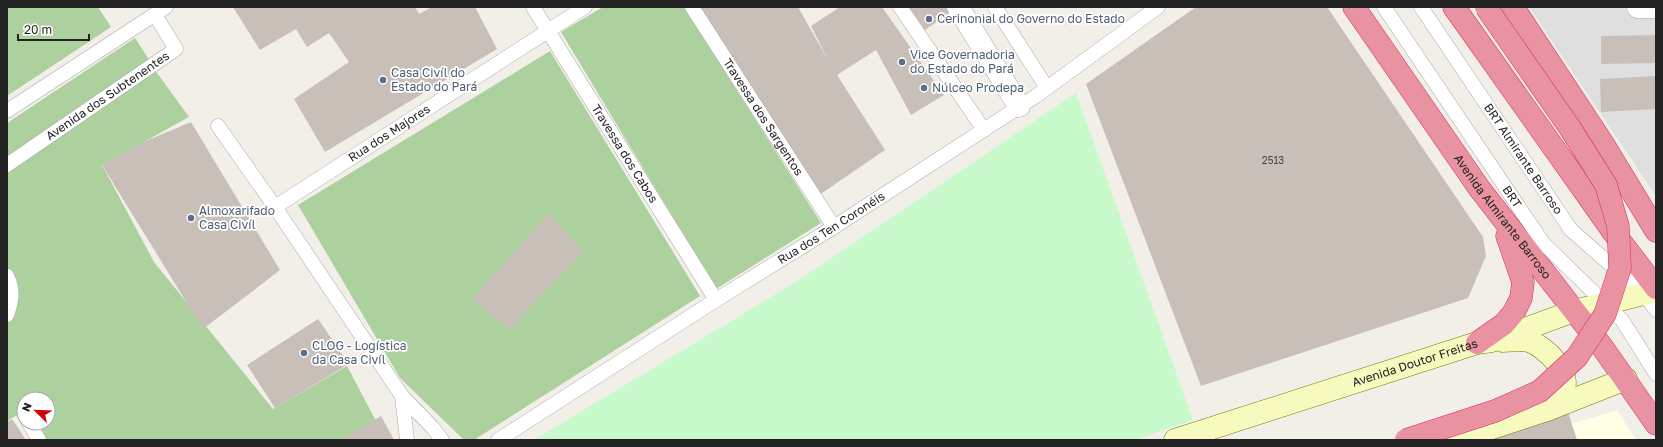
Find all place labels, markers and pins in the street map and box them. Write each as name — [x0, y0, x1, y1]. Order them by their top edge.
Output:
place label: Cerinonial do Governo do Estado — [937, 11, 1125, 26]
marker: Cerinonial do Governo do Estado — [924, 14, 934, 24]
place label: Vice Governadoria do Estado do Pará — [910, 47, 1015, 76]
marker: Vice Governadoria do Estado do Pará — [897, 57, 907, 67]
place label: Casa Civíl do Estado do Pará — [391, 65, 477, 94]
marker: Casa Civíl do Estado do Pará — [378, 75, 388, 85]
place label: Núlceo Prodepa — [932, 80, 1024, 95]
marker: Núlceo Prodepa — [919, 83, 929, 93]
place label: Almoxarifado Casa Civíl — [199, 203, 275, 232]
marker: Almoxarifado Casa Civíl — [186, 213, 196, 223]
place label: CLOG - Logística da Casa Civíl — [312, 338, 407, 367]
marker: CLOG - Logística da Casa Civíl — [299, 348, 309, 358]

